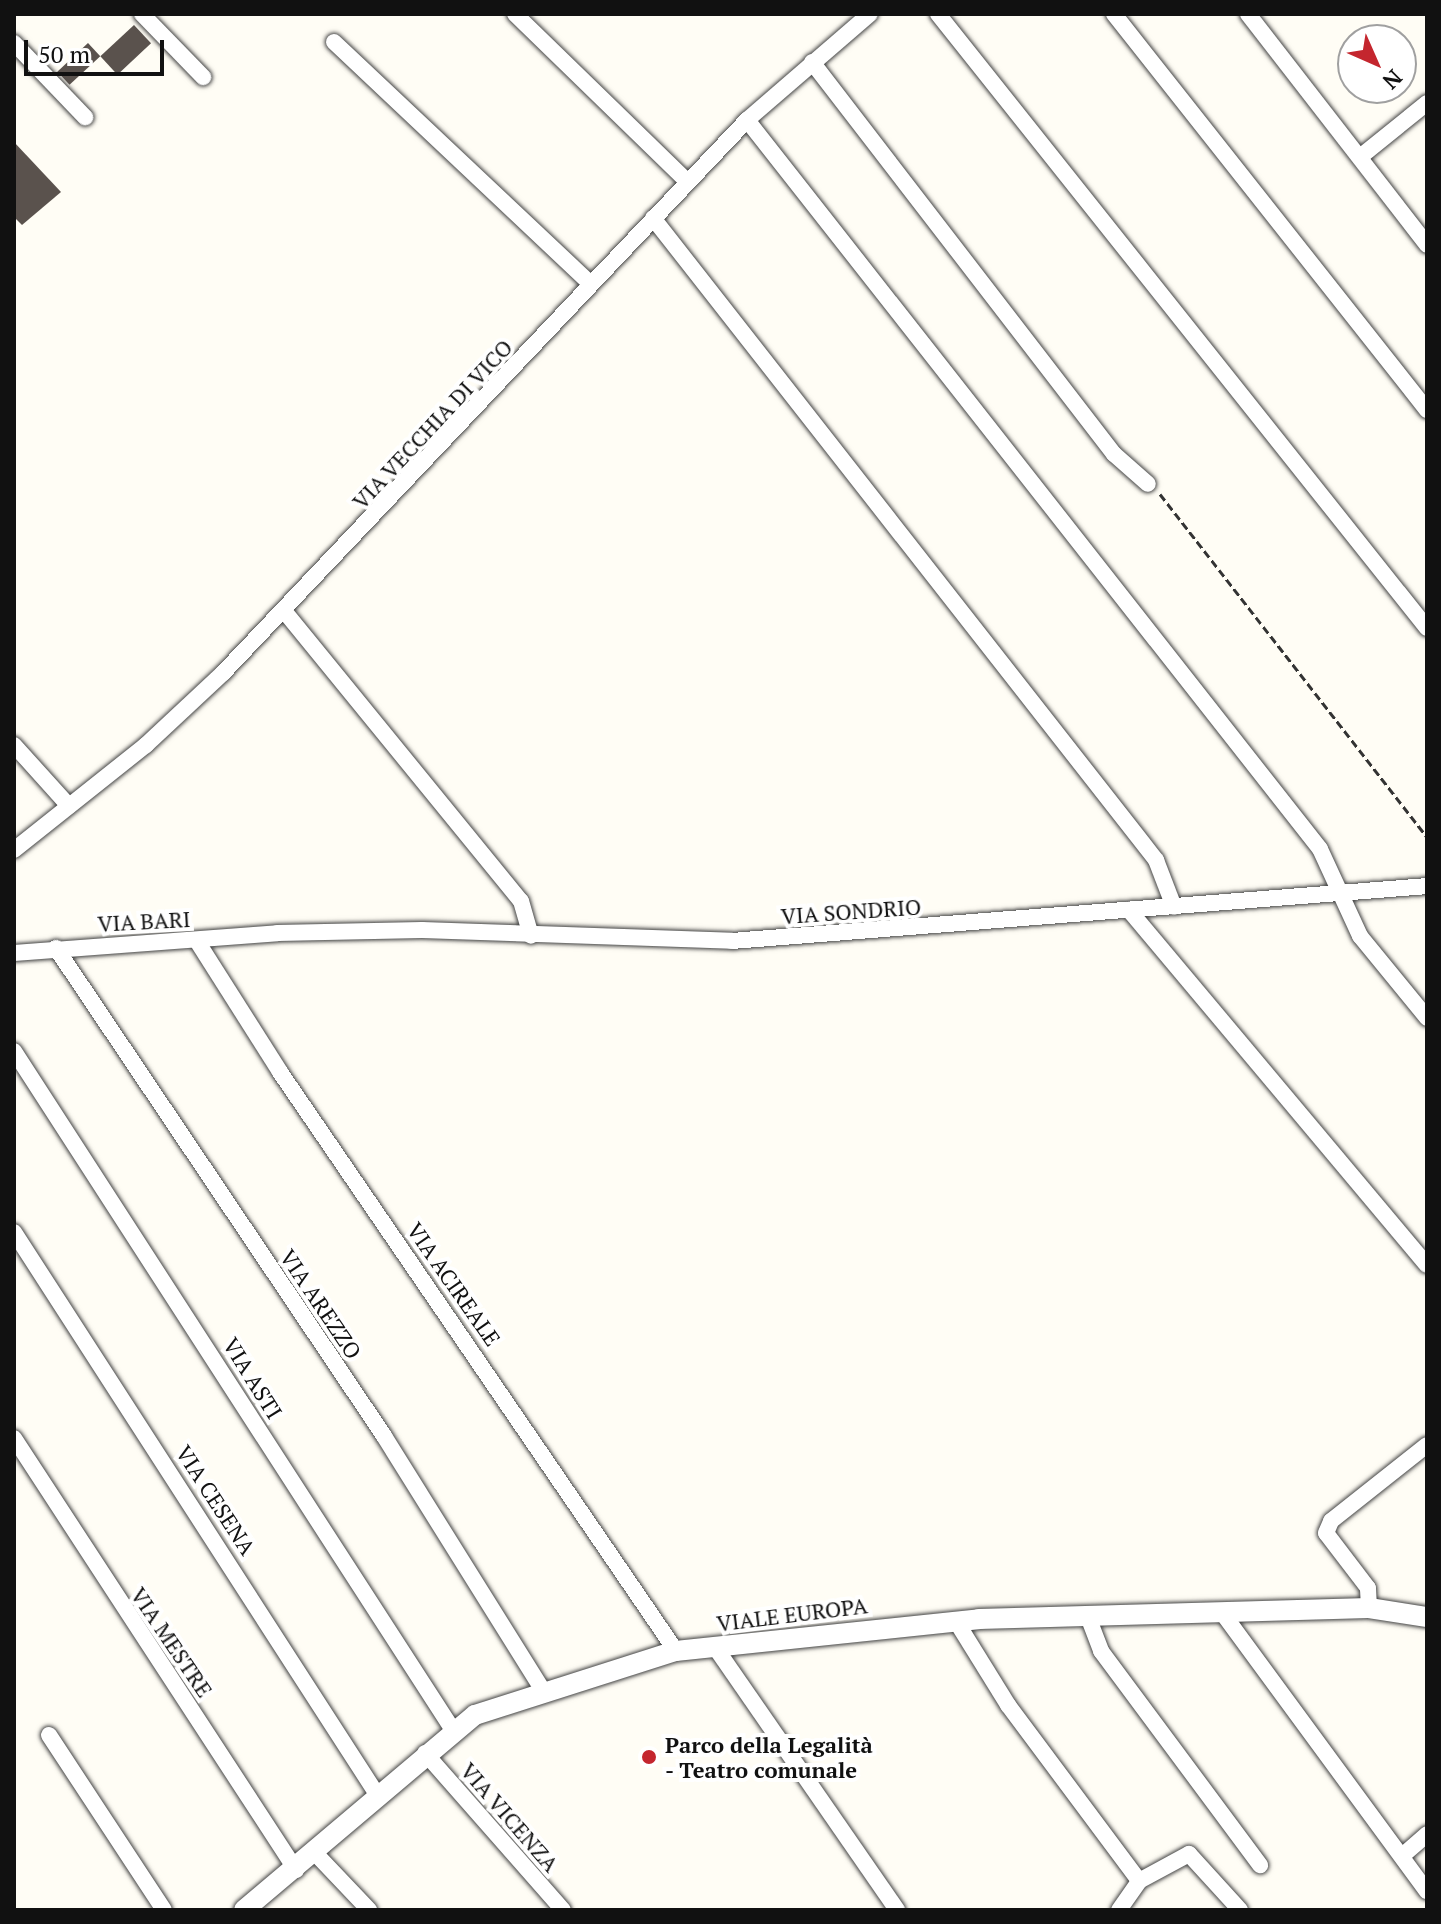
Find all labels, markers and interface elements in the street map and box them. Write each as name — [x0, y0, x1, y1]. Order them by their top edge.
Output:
scale bar — [28, 24, 168, 74]
north arrow — [1337, 24, 1417, 104]
text: 50 m — [38, 38, 90, 70]
text: N — [1377, 64, 1409, 96]
street label: VIA VECCHIA DI VICO — [346, 333, 518, 515]
street label: VIA SONDRIO — [780, 893, 922, 929]
street label: VIA BARI — [97, 905, 191, 937]
street label: VIA ACIREALE — [401, 1217, 507, 1351]
street label: VIA AREZZO — [275, 1244, 367, 1364]
street label: VIA ASTI — [218, 1332, 288, 1424]
street label: VIA CESENA — [171, 1440, 261, 1560]
street label: VIA MESTRE — [125, 1582, 219, 1702]
street label: VIALE EUROPA — [715, 1592, 869, 1636]
place label: Parco della Legalità - Teatro comunale — [665, 1731, 873, 1782]
marker: Parco della Legalità - Teatro comunale — [640, 1748, 658, 1766]
street label: VIA VICENZA — [455, 1757, 565, 1877]

